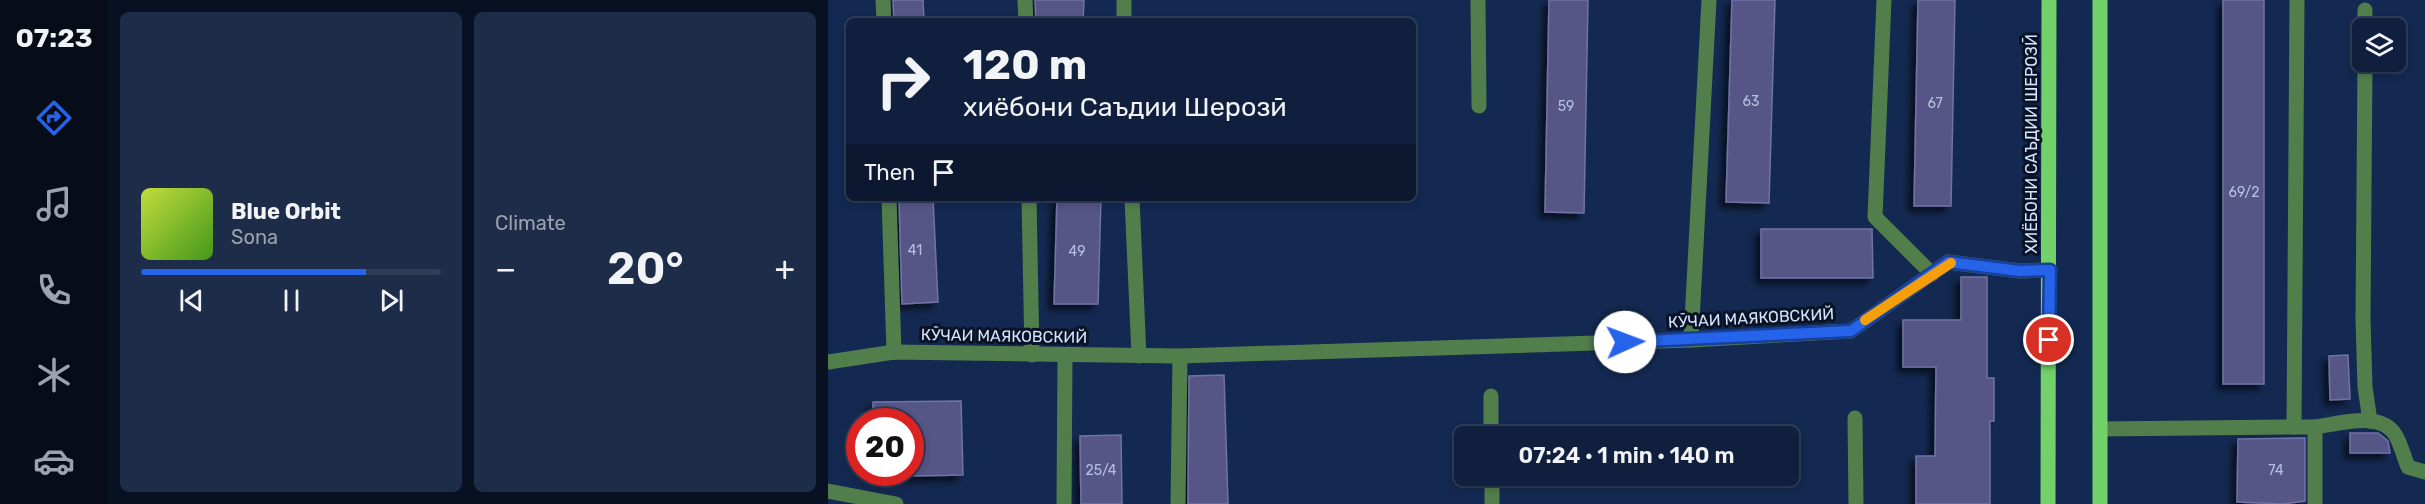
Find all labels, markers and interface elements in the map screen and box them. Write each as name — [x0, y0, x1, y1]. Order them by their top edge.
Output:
map controls — [2352, 18, 2406, 72]
button: layers — [2352, 18, 2406, 72]
text: 07:23 — [15, 22, 93, 54]
street label: ХИЁБОНИ САЪДИИ ШЕРОЗӢ — [2021, 34, 2041, 254]
text: 120 m — [963, 40, 1087, 90]
icon: right — [864, 42, 942, 120]
text: хиёбони Саъдии Шерозӣ — [963, 91, 1287, 123]
house number: 63 — [1743, 93, 1759, 110]
house number: 67 — [1927, 95, 1943, 112]
icon: directions — [33, 97, 75, 139]
house number: 59 — [1558, 98, 1574, 115]
icon: arrive — [927, 156, 960, 189]
text: Then — [864, 159, 915, 186]
icon: music — [33, 183, 75, 225]
house number: 69/2 — [2229, 184, 2259, 201]
text: Blue Orbit — [231, 198, 341, 225]
text: Climate — [495, 211, 566, 235]
text: Sona — [231, 225, 278, 249]
text: 20° — [607, 242, 684, 295]
house number: 41 — [908, 242, 922, 259]
house number: 49 — [1069, 243, 1085, 260]
text: − — [495, 249, 516, 288]
text: + — [774, 249, 795, 288]
icon: phone — [33, 269, 75, 311]
icon: previous — [175, 284, 208, 317]
icon: pause — [275, 284, 308, 317]
icon: next — [375, 284, 408, 317]
street label: КӮЧАИ МАЯКОВСКИЙ — [1667, 303, 1835, 332]
position arrow — [1593, 310, 1657, 374]
pin — [2023, 314, 2074, 365]
icon: arrive — [2032, 323, 2065, 356]
street label: КӮЧАИ МАЯКОВСКИЙ — [921, 324, 1087, 347]
icon: climate — [33, 354, 75, 396]
speed limit sign: 20 — [846, 408, 924, 486]
icon: car — [33, 440, 75, 482]
text: 07:24 · 1 min · 140 m — [1519, 442, 1734, 469]
house number: 25/4 — [1085, 462, 1117, 479]
house number: 74 — [2268, 462, 2284, 479]

